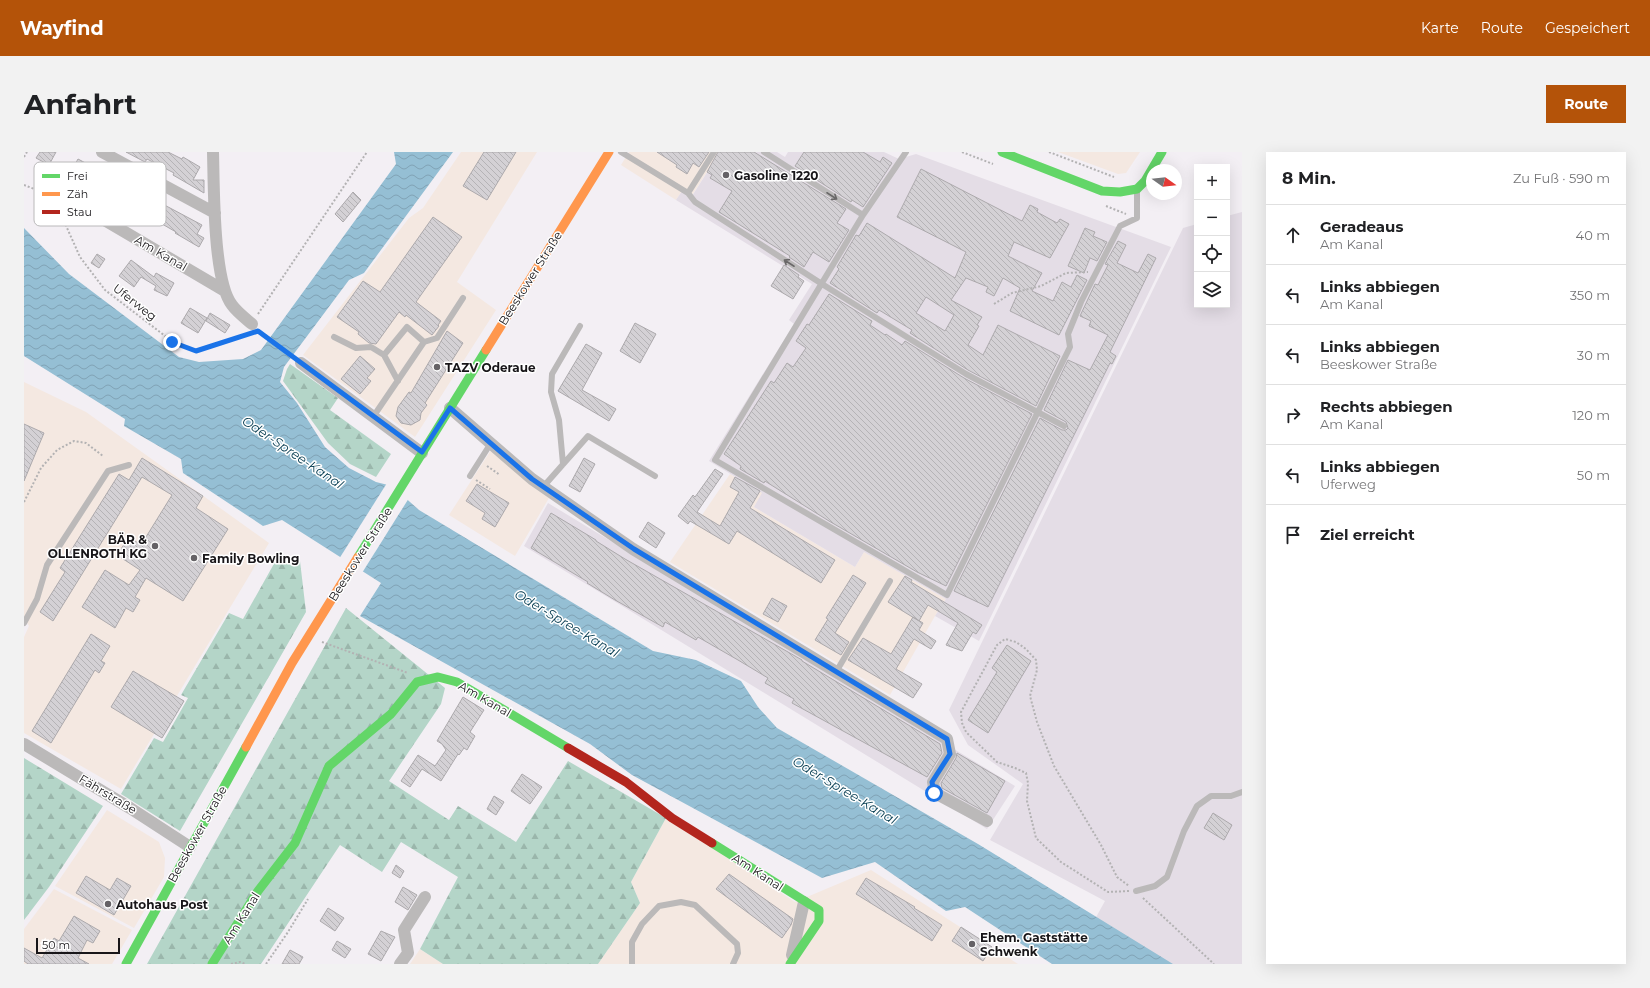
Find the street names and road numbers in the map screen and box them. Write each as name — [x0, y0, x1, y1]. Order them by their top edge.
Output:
street label: Beeskower Straße — [495, 228, 565, 328]
street label: Am Kanal — [132, 232, 190, 274]
street label: Uferweg — [110, 280, 160, 324]
street label: Beeskower Straße — [325, 504, 395, 604]
street label: Am Kanal — [456, 678, 514, 720]
street label: Fährstraße — [76, 771, 140, 817]
street label: Beeskower Straße — [164, 783, 230, 885]
street label: Am Kanal — [729, 850, 787, 894]
street label: Am Kanal — [219, 889, 263, 947]

